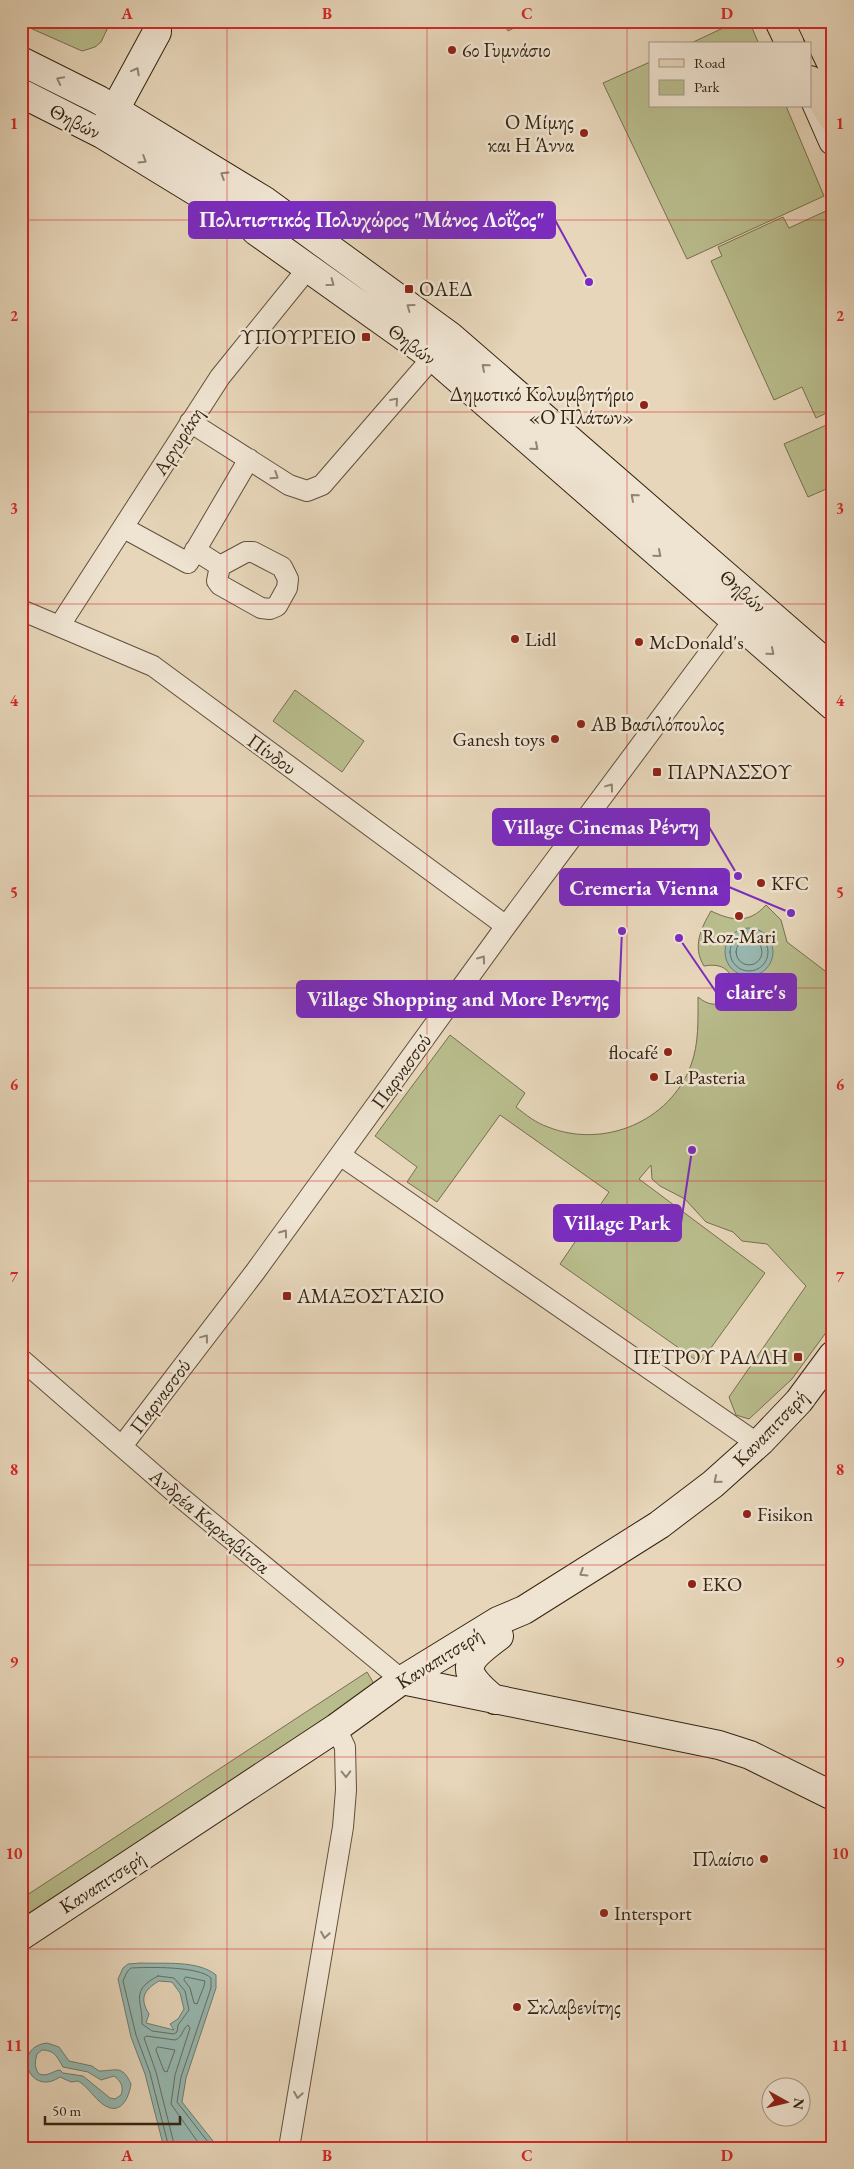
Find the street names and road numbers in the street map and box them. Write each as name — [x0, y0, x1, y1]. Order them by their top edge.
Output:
street label: Θηβών — [45, 97, 105, 145]
street label: Θηβών — [383, 317, 441, 371]
street label: Αργυράκη — [146, 402, 209, 481]
street label: Θηβών — [714, 563, 772, 619]
street label: Πίνδου — [242, 727, 302, 781]
street label: Παρνασσού — [365, 1028, 437, 1114]
street label: Παρνασσού — [123, 1353, 197, 1439]
street label: Καναπιτσερή — [727, 1384, 813, 1472]
street label: Ανδρέα Καρκαβίτσα — [143, 1462, 276, 1580]
street label: Καναπιτσερή — [391, 1621, 487, 1695]
street label: Καναπιτσερή — [54, 1845, 150, 1919]

